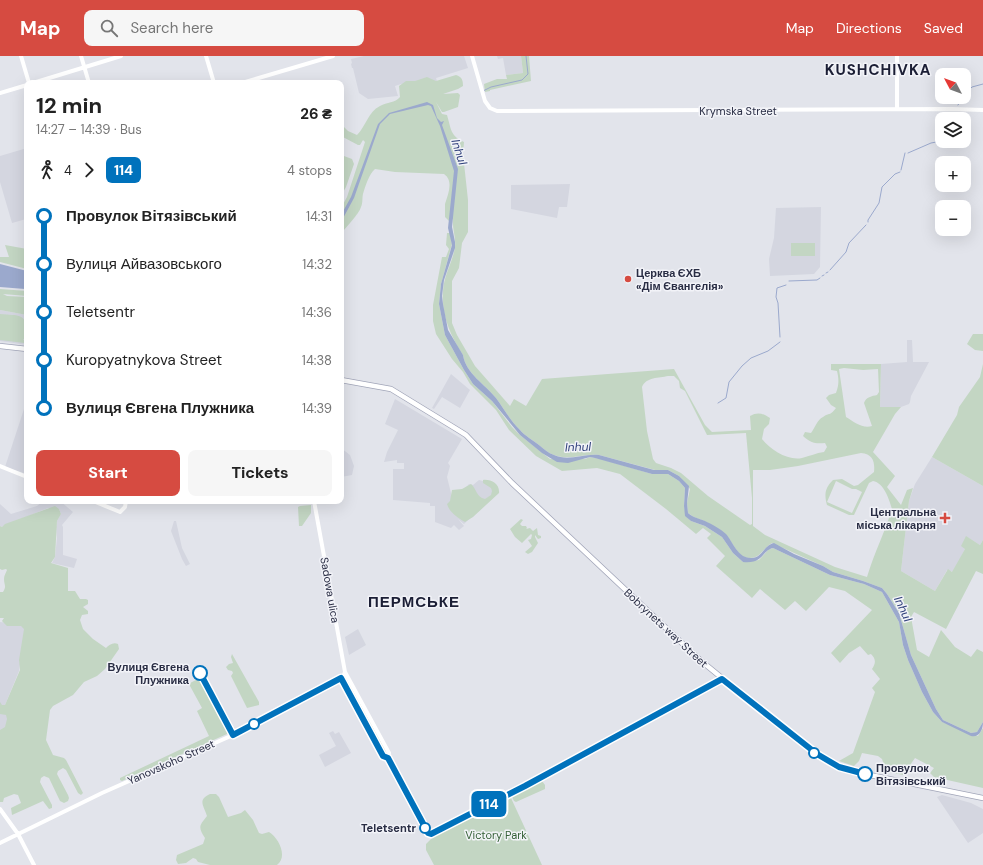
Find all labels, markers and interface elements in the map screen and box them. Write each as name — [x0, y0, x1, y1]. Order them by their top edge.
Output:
search box — [84, 10, 364, 46]
text: Map — [20, 16, 60, 41]
icon: search — [98, 17, 120, 39]
text: Search here — [130, 18, 213, 38]
text: Map — [786, 19, 814, 37]
text: Directions — [836, 19, 902, 37]
text: Saved — [924, 19, 963, 37]
district label: KUSHCHIVKA — [825, 60, 931, 80]
north arrow — [935, 68, 971, 104]
map controls — [935, 68, 971, 236]
text: 12 min — [36, 91, 102, 120]
text: 26 ₴ — [300, 104, 332, 124]
street label: Krymska Street — [699, 104, 777, 118]
button: layers — [935, 112, 971, 148]
text: 14:27 – 14:39 · Bus — [36, 121, 142, 138]
water label: Inhul — [447, 137, 471, 167]
button: + — [935, 156, 971, 192]
icon: walk — [36, 159, 58, 181]
icon: forward — [78, 159, 100, 181]
text: 114 — [114, 161, 133, 179]
text: 4 — [64, 162, 72, 179]
text: 4 stops — [287, 162, 332, 179]
button: − — [935, 200, 971, 236]
text: Провулок Вітязівський — [66, 206, 237, 226]
text: 14:31 — [306, 208, 332, 225]
text: Вулиця Айвазовського — [66, 254, 222, 274]
text: 14:32 — [302, 256, 332, 273]
place label: Церква ЄХБ «Дім Євангелія» — [636, 266, 724, 293]
marker: Церква ЄХБ «Дім Євангелія» — [623, 274, 633, 284]
text: Teletsentr — [66, 302, 135, 322]
text: 14:36 — [302, 304, 332, 321]
text: Kuropyatnykova Street — [66, 350, 222, 370]
text: 14:38 — [302, 352, 332, 369]
text: Вулиця Євгена Плужника — [66, 398, 254, 418]
text: 14:39 — [302, 400, 332, 417]
water label: Inhul — [565, 439, 592, 455]
button: Start — [36, 450, 180, 496]
button: Tickets — [188, 450, 332, 496]
place label: Центральна міська лікарня — [856, 505, 937, 532]
marker: Центральна міська лікарня — [939, 512, 951, 524]
street label: Sadowa ulica — [317, 556, 343, 624]
street label: Bobrynets way Street — [621, 586, 711, 670]
district label: ПЕРМСЬКЕ — [368, 592, 460, 612]
water label: Inhul — [890, 594, 916, 625]
place label: Вулиця Євгена Плужника — [108, 660, 190, 687]
marker: Вулиця Євгена Плужника — [192, 665, 208, 681]
unlabelled marker — [248, 718, 260, 730]
street label: Yanovskoho Street — [125, 737, 217, 787]
unlabelled marker — [808, 747, 820, 759]
place label: Провулок Вітязівський — [876, 761, 946, 788]
marker: Провулок Вітязівський — [857, 766, 873, 782]
line badge: 114 — [466, 791, 512, 817]
text: 114 — [479, 795, 499, 813]
place label: Teletsentr — [361, 821, 416, 835]
marker: Teletsentr — [419, 822, 431, 834]
park label: Victory Park — [465, 828, 527, 842]

